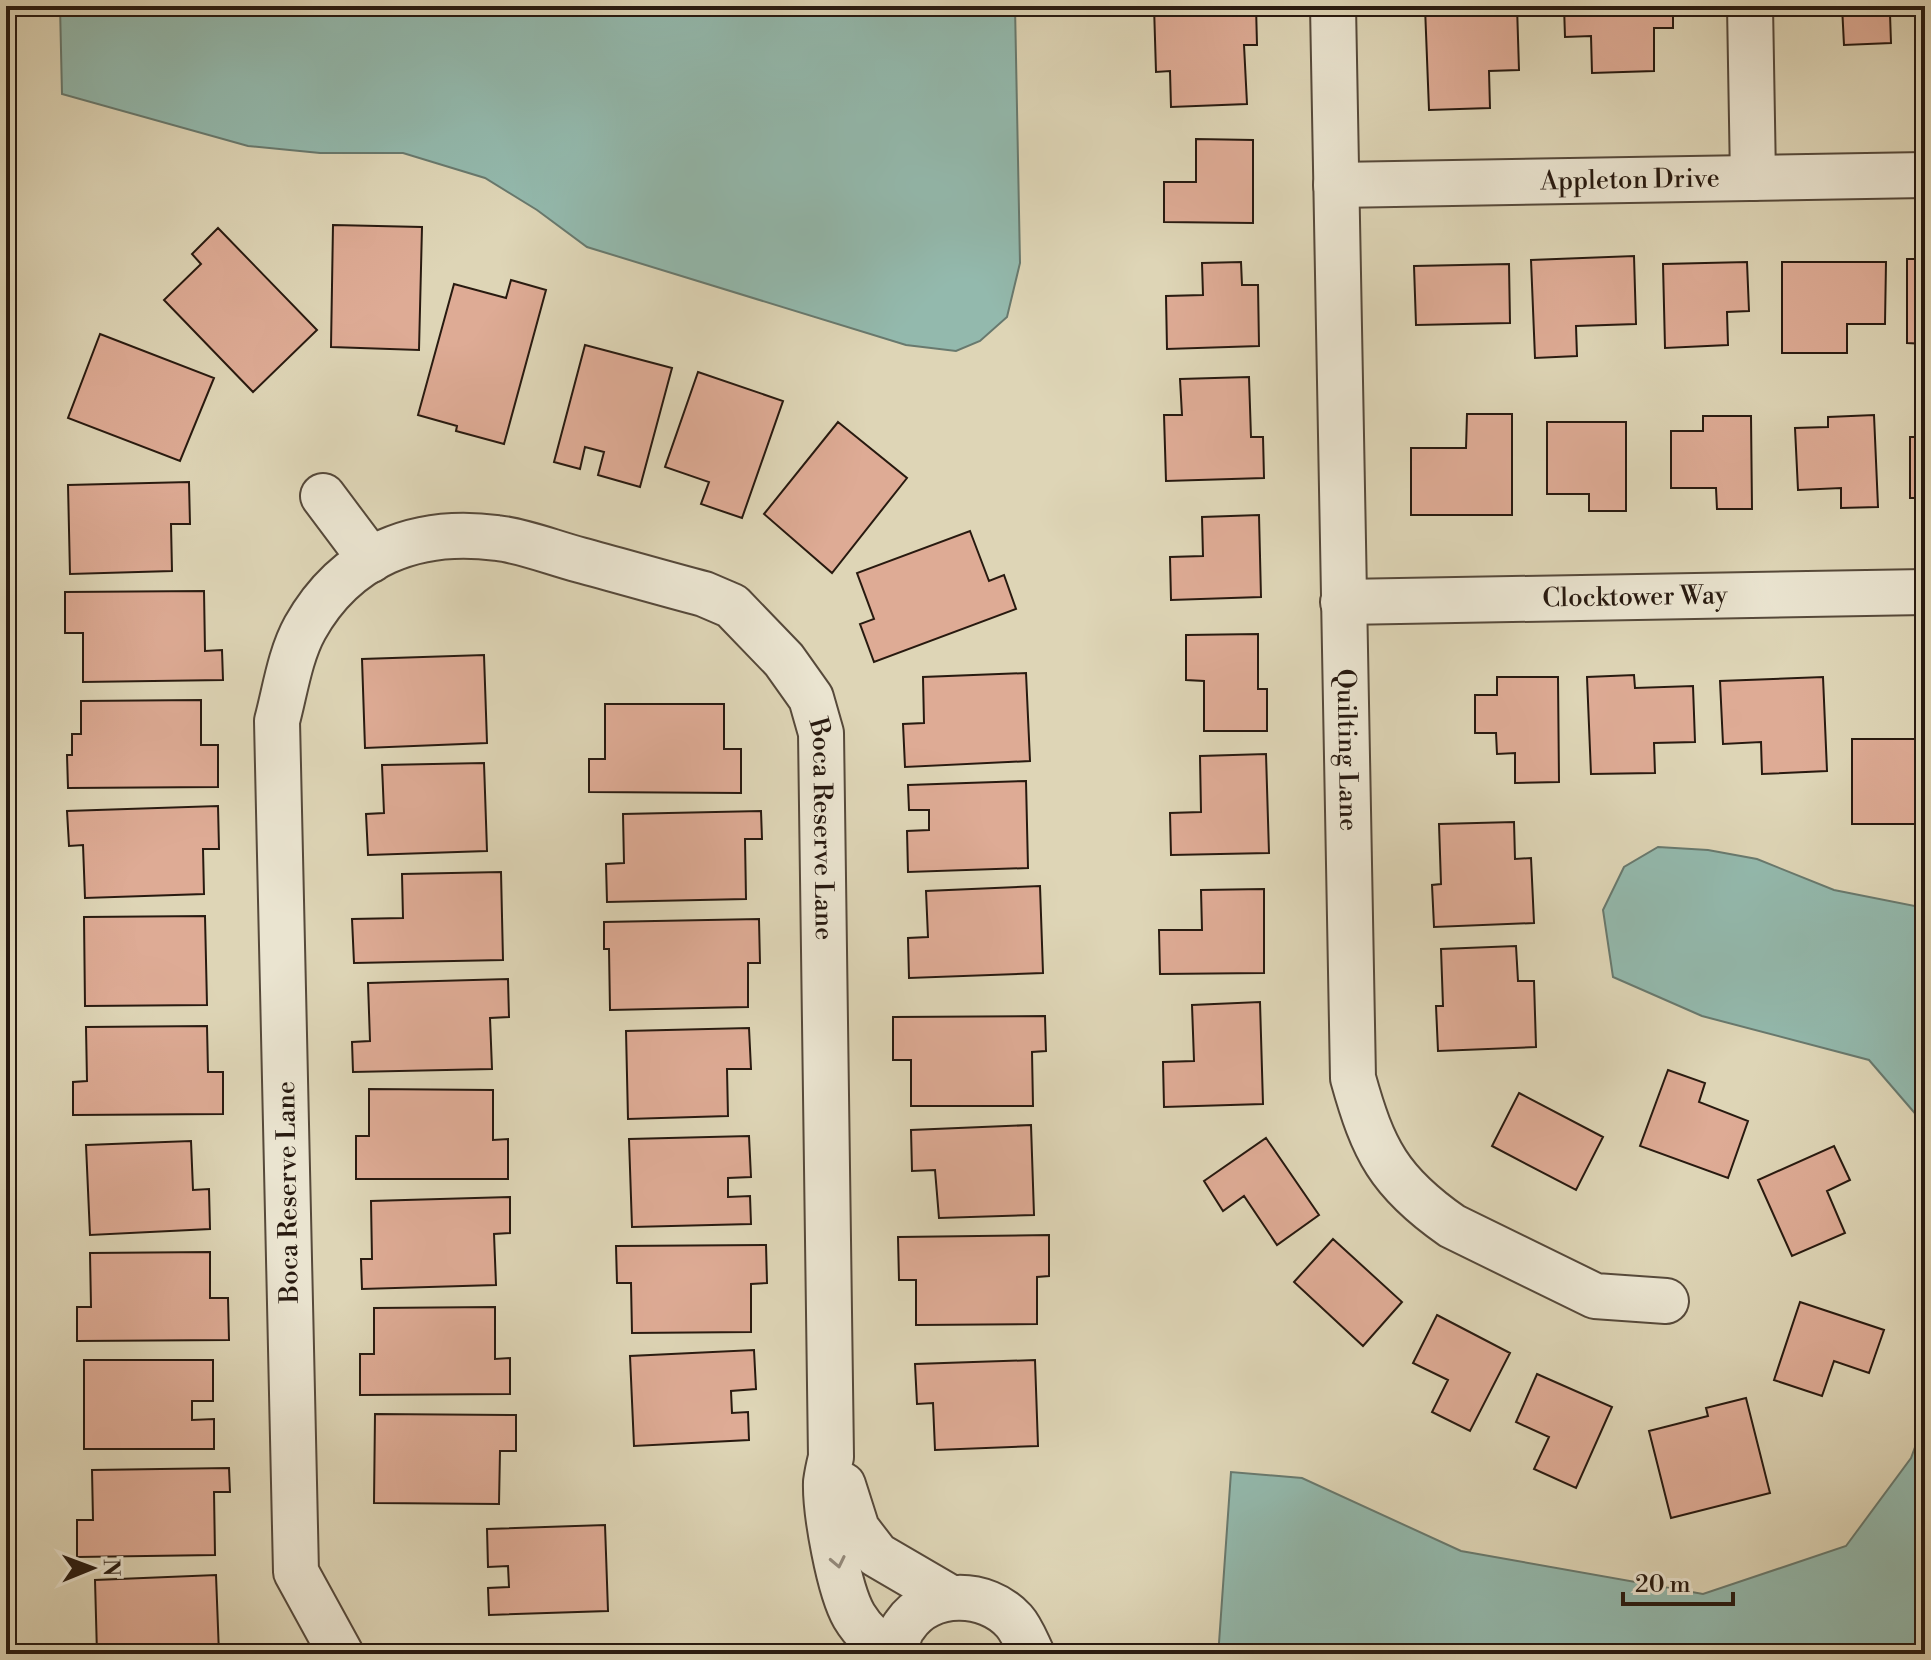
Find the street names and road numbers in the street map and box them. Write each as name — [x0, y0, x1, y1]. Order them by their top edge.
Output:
street label: Appleton Drive — [1539, 162, 1720, 198]
street label: Clocktower Way — [1542, 579, 1728, 615]
street label: Quilting Lane — [1329, 668, 1364, 831]
street label: Boca Reserve Lane — [801, 713, 840, 941]
street label: Boca Reserve Lane — [270, 1081, 306, 1304]

